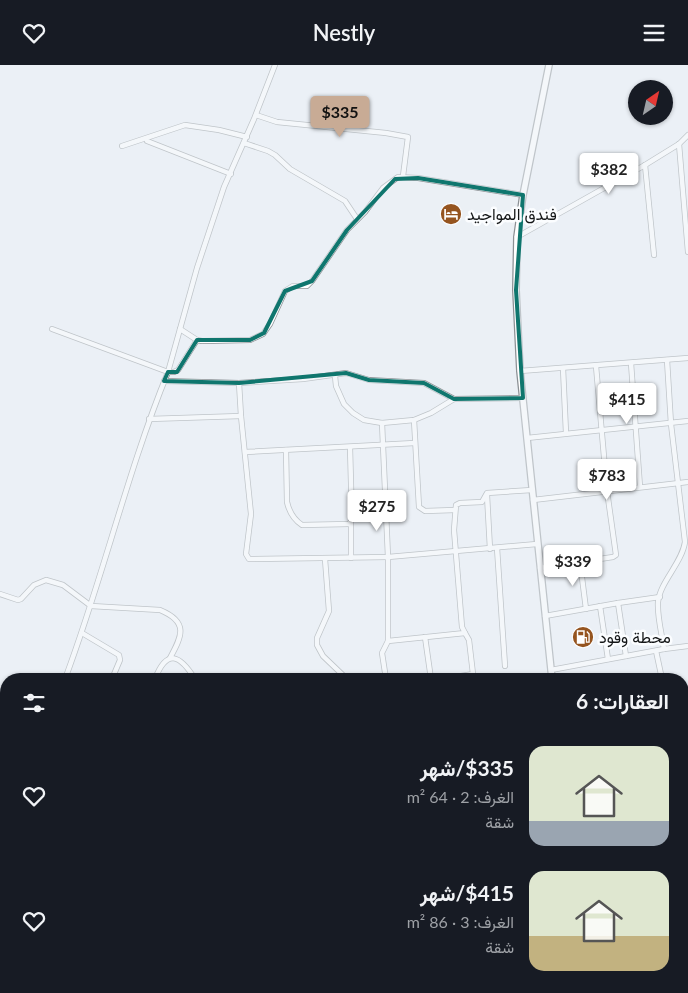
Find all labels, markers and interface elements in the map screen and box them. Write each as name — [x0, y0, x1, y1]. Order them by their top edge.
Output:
icon: heart — [20, 19, 48, 47]
text: Nestly — [313, 19, 375, 46]
icon: menu — [640, 19, 668, 47]
north arrow — [628, 80, 672, 125]
map controls — [628, 80, 673, 125]
pin: $335 — [310, 95, 370, 138]
text: $335 — [321, 102, 359, 121]
pin: $382 — [579, 153, 639, 195]
text: $382 — [590, 159, 628, 178]
hotel icon: فندق المواجيد — [439, 202, 463, 226]
place label: فندق المواجيد — [467, 204, 557, 225]
pin: $415 — [597, 383, 657, 425]
text: $415 — [608, 389, 646, 408]
pin: $783 — [577, 459, 637, 501]
text: $783 — [588, 465, 626, 484]
pin: $275 — [347, 489, 407, 532]
text: $275 — [358, 496, 396, 515]
pin: $339 — [543, 545, 603, 587]
text: $339 — [554, 551, 592, 570]
fuel station icon: محطة وقود — [571, 625, 595, 649]
place label: محطة وقود — [599, 627, 671, 648]
text: العقارات: 6 — [576, 688, 669, 713]
icon: filters — [20, 689, 48, 717]
text: $335/شهر — [420, 755, 514, 780]
icon: home — [569, 766, 629, 826]
icon: heart — [20, 782, 48, 810]
text: الغرف: 2 · 64 m² — [407, 787, 514, 806]
text: شقة — [485, 812, 514, 831]
text: $415/شهر — [420, 880, 514, 905]
icon: home — [569, 891, 629, 951]
icon: heart — [20, 907, 48, 935]
text: الغرف: 3 · 86 m² — [407, 912, 514, 931]
text: شقة — [485, 937, 514, 956]

